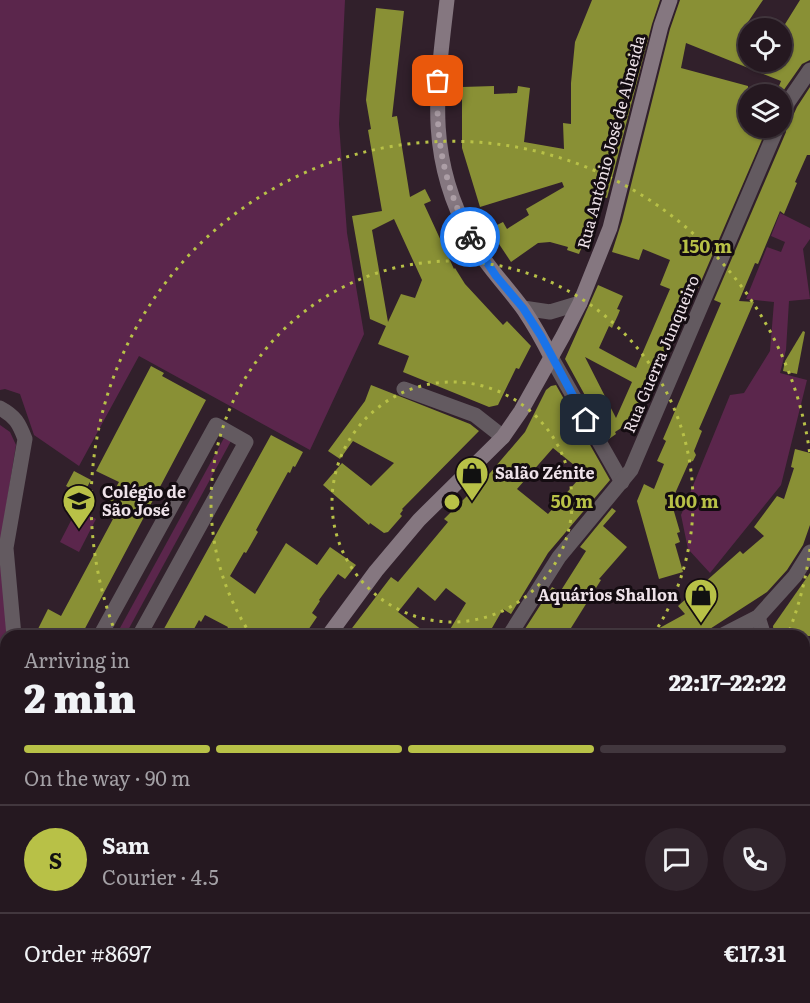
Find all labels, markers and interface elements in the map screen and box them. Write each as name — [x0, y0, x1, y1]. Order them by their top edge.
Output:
map controls — [738, 18, 792, 138]
button: locate — [738, 18, 792, 72]
street label: Rua António José de Almeida — [570, 32, 650, 251]
pin — [412, 55, 463, 106]
icon: bag — [421, 64, 454, 97]
button: layers — [738, 84, 792, 138]
courier — [440, 207, 500, 267]
icon: bike — [454, 221, 487, 254]
text: 150 m — [682, 232, 732, 259]
street label: Rua Guerra Junqueiro — [616, 271, 704, 436]
pin — [560, 394, 611, 445]
icon: home — [569, 403, 602, 436]
shop icon: Salão Zénite — [454, 455, 490, 502]
place label: Salão Zénite — [495, 460, 595, 484]
place label: Colégio de São José — [102, 479, 186, 521]
school or university icon: Colégio de São José — [61, 483, 97, 530]
text: 50 m — [551, 487, 593, 514]
text: 100 m — [667, 487, 719, 514]
centre of rings — [442, 492, 462, 512]
shop icon: Aquários Shallon — [683, 577, 719, 624]
place label: Aquários Shallon — [538, 582, 678, 606]
text: Arriving in — [24, 644, 130, 674]
text: 22:17–22:22 — [669, 665, 786, 698]
text: 2 min — [24, 667, 136, 725]
text: On the way · 90 m — [24, 762, 190, 792]
text: Sam — [102, 828, 150, 861]
button: chat — [645, 828, 708, 891]
button: phone — [723, 828, 786, 891]
text: S — [49, 843, 62, 876]
text: Courier · 4.5 — [102, 861, 219, 891]
text: Order #8697 — [24, 936, 151, 969]
text: €17.31 — [724, 936, 786, 969]

